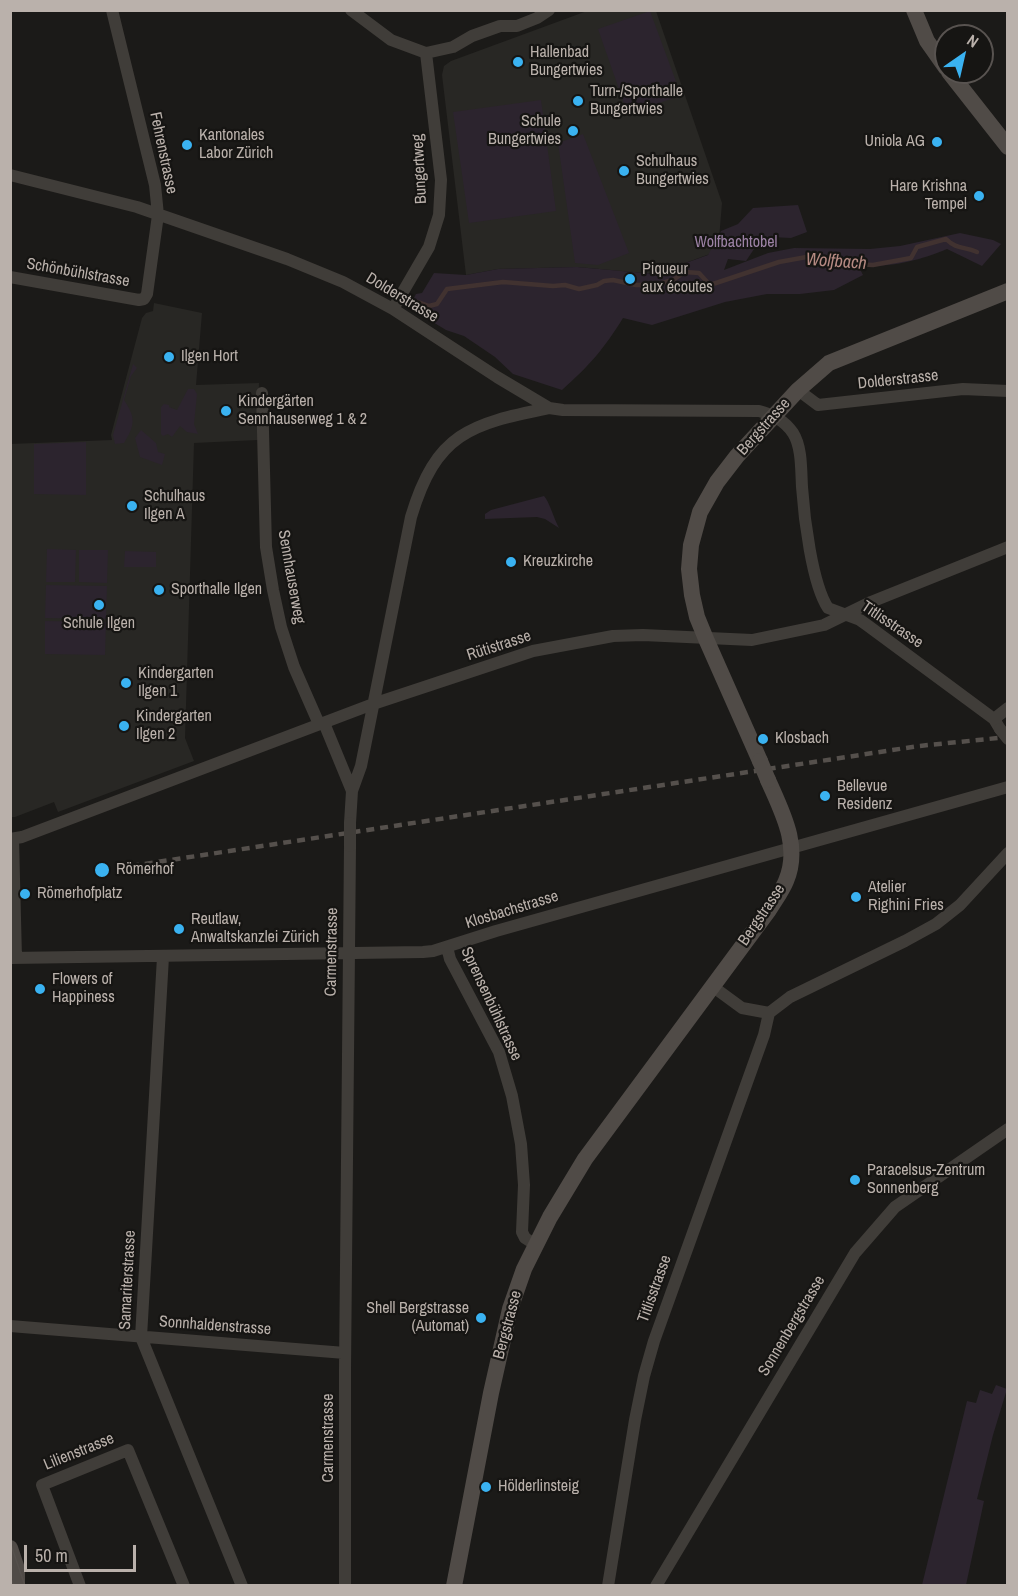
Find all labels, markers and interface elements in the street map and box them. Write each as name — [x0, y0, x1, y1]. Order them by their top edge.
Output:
north arrow — [934, 24, 994, 84]
text: N — [963, 29, 983, 53]
place label: Hallenbad Bungertwies — [530, 43, 603, 81]
marker: Hallenbad Bungertwies — [511, 55, 525, 69]
place label: Turn-/Sporthalle Bungertwies — [590, 82, 683, 120]
marker: Turn-/Sporthalle Bungertwies — [571, 94, 585, 108]
street label: Fehrenstrasse — [145, 110, 181, 196]
place label: Schule Bungertwies — [488, 112, 561, 150]
marker: Schule Bungertwies — [566, 124, 580, 138]
place label: Kantonales Labor Zürich — [199, 126, 273, 164]
place label: Uniola AG — [864, 132, 925, 152]
street label: Bungertweg — [409, 134, 431, 204]
marker: Uniola AG — [930, 135, 944, 149]
marker: Kantonales Labor Zürich — [180, 138, 194, 152]
place label: Schulhaus Bungertwies — [636, 152, 709, 190]
marker: Schulhaus Bungertwies — [617, 164, 631, 178]
place label: Hare Krishna Tempel — [890, 177, 967, 215]
marker: Hare Krishna Tempel — [972, 189, 986, 203]
park label: Wolfbachtobel — [695, 233, 777, 253]
water label: Wolfbach — [805, 249, 867, 275]
street label: Schönbühlstrasse — [25, 254, 131, 292]
place label: Piqueur aux écoutes — [642, 260, 713, 298]
street label: Dolderstrasse — [362, 269, 442, 327]
marker: Piqueur aux écoutes — [623, 272, 637, 286]
place label: Ilgen Hort — [181, 347, 238, 367]
marker: Ilgen Hort — [162, 350, 176, 364]
street label: Dolderstrasse — [857, 366, 939, 394]
place label: Kindergärten Sennhauserweg 1 & 2 — [238, 392, 367, 430]
street label: Bergstrasse — [733, 395, 795, 459]
marker: Kindergärten Sennhauserweg 1 & 2 — [219, 404, 233, 418]
place label: Schulhaus Ilgen A — [144, 487, 205, 525]
marker: Schulhaus Ilgen A — [125, 499, 139, 513]
street label: Sennhauserweg — [273, 529, 309, 625]
place label: Kreuzkirche — [523, 552, 593, 572]
marker: Kreuzkirche — [504, 555, 518, 569]
place label: Sporthalle Ilgen — [171, 580, 262, 600]
marker: Sporthalle Ilgen — [152, 583, 166, 597]
street label: Titlisstrasse — [857, 597, 927, 653]
marker: Schule Ilgen — [92, 598, 106, 612]
place label: Schule Ilgen — [63, 614, 135, 634]
street label: Rütistrasse — [464, 627, 534, 665]
place label: Kindergarten Ilgen 1 — [138, 664, 214, 702]
marker: Kindergarten Ilgen 1 — [119, 676, 133, 690]
place label: Kindergarten Ilgen 2 — [136, 707, 212, 745]
marker: Kindergarten Ilgen 2 — [117, 719, 131, 733]
place label: Klosbach — [775, 729, 829, 749]
marker: Klosbach — [756, 732, 770, 746]
place label: Bellevue Residenz — [837, 777, 892, 815]
marker: Bellevue Residenz — [818, 789, 832, 803]
place label: Römerhof — [116, 860, 174, 880]
marker: Römerhof — [93, 861, 111, 879]
place label: Atelier Righini Fries — [868, 878, 944, 916]
street label: Bergstrasse — [734, 881, 790, 949]
place label: Römerhofplatz — [37, 884, 122, 904]
marker: Römerhofplatz — [18, 887, 32, 901]
street label: Klosbachstrasse — [463, 887, 561, 933]
marker: Atelier Righini Fries — [849, 890, 863, 904]
street label: Carmenstrasse — [322, 907, 342, 997]
place label: Reutlaw, Anwaltskanzlei Zürich — [191, 910, 319, 948]
marker: Reutlaw, Anwaltskanzlei Zürich — [172, 922, 186, 936]
street label: Sprensenbühlstrasse — [456, 944, 526, 1064]
place label: Flowers of Happiness — [52, 970, 115, 1008]
marker: Flowers of Happiness — [33, 982, 47, 996]
place label: Paracelsus-Zentrum Sonnenberg — [867, 1161, 985, 1199]
marker: Paracelsus-Zentrum Sonnenberg — [848, 1173, 862, 1187]
street label: Samariterstrasse — [116, 1230, 140, 1330]
street label: Titlisstrasse — [634, 1253, 676, 1325]
street label: Sonnenbergstrasse — [754, 1272, 830, 1380]
street label: Bergstrasse — [490, 1289, 526, 1361]
place label: Shell Bergstrasse (Automat) — [366, 1299, 469, 1337]
marker: Shell Bergstrasse (Automat) — [474, 1311, 488, 1325]
street label: Sonnhaldenstrasse — [158, 1313, 272, 1339]
street label: Carmenstrasse — [319, 1394, 339, 1482]
street label: Lilienstrasse — [41, 1429, 117, 1475]
place label: Hölderlinsteig — [498, 1477, 579, 1497]
marker: Hölderlinsteig — [479, 1480, 493, 1494]
scale bar — [27, 1533, 140, 1571]
text: 50 m — [35, 1543, 68, 1568]

